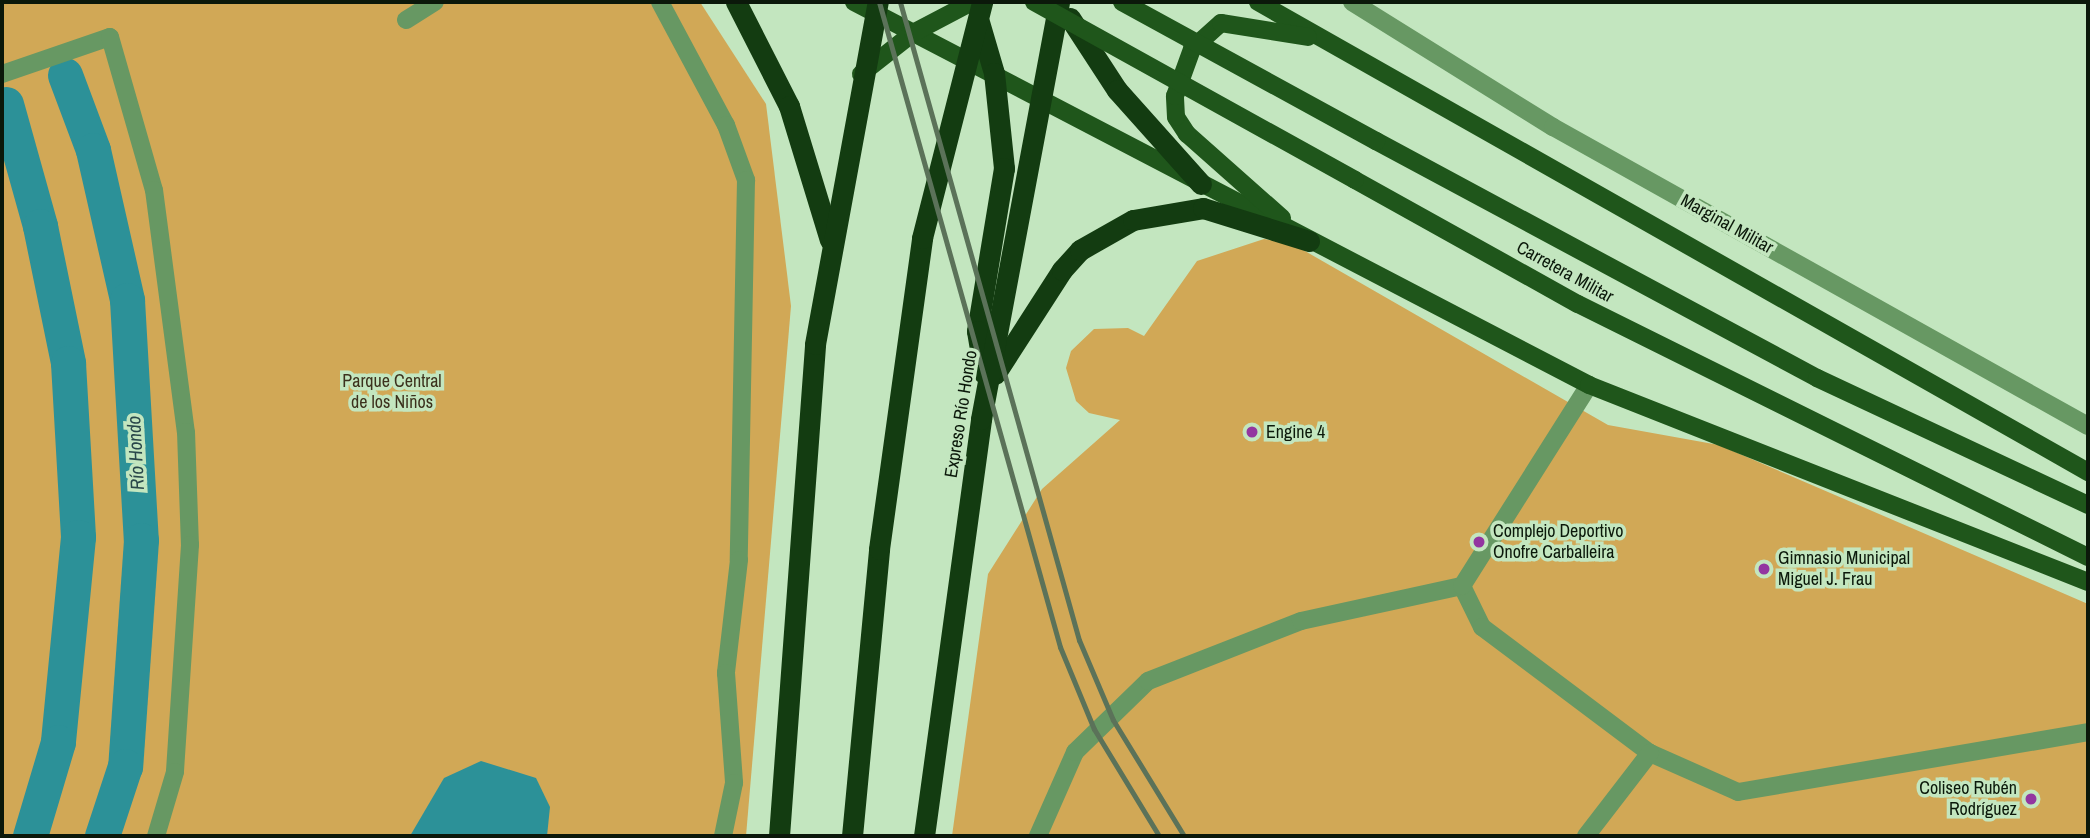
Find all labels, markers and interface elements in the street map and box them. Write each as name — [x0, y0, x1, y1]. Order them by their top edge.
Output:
street label: Marginal Militar — [1677, 190, 1777, 258]
street label: Carretera Militar — [1513, 237, 1617, 307]
street label: Expreso Río Hondo — [940, 349, 982, 479]
park label: Parque Central de los Niños — [342, 371, 442, 414]
water label: Río Hondo — [123, 415, 149, 491]
place label: Engine 4 — [1266, 421, 1325, 443]
marker: Engine 4 — [1244, 424, 1260, 440]
place label: Complejo Deportivo Onofre Carballeira — [1493, 521, 1623, 564]
marker: Complejo Deportivo Onofre Carballeira — [1471, 534, 1487, 550]
place label: Gimnasio Municipal Miguel J. Frau — [1778, 548, 1910, 590]
marker: Gimnasio Municipal Miguel J. Frau — [1756, 561, 1772, 577]
place label: Coliseo Rubén Rodríguez — [1919, 778, 2017, 820]
marker: Coliseo Rubén Rodríguez — [2023, 791, 2039, 807]

